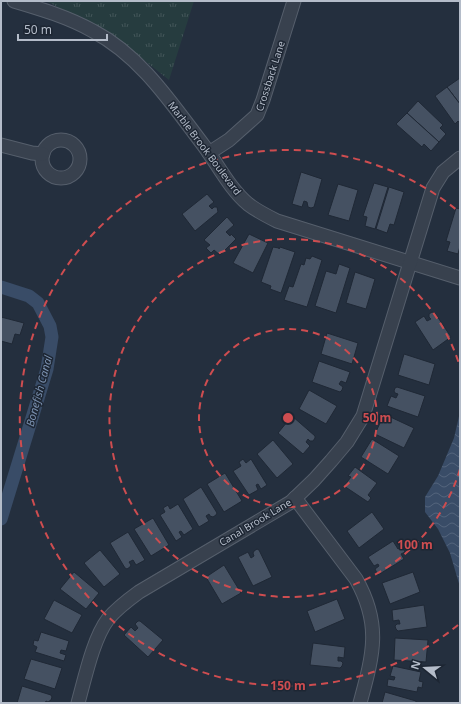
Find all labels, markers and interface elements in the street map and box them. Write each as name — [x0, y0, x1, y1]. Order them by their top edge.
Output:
scale bar — [18, 16, 107, 42]
text: 50 m — [24, 21, 52, 38]
street label: Crossback Lane — [252, 39, 288, 113]
street label: Marble Brook Boulevard — [165, 98, 245, 198]
water label: Bonefish Canal — [22, 352, 56, 428]
text: 50 m — [363, 409, 391, 426]
centre of rings — [281, 411, 295, 425]
street label: Canal Brook Lane — [216, 495, 294, 549]
text: 100 m — [397, 536, 433, 553]
north arrow — [405, 648, 445, 688]
text: N — [406, 658, 424, 671]
text: 150 m — [270, 677, 306, 694]

